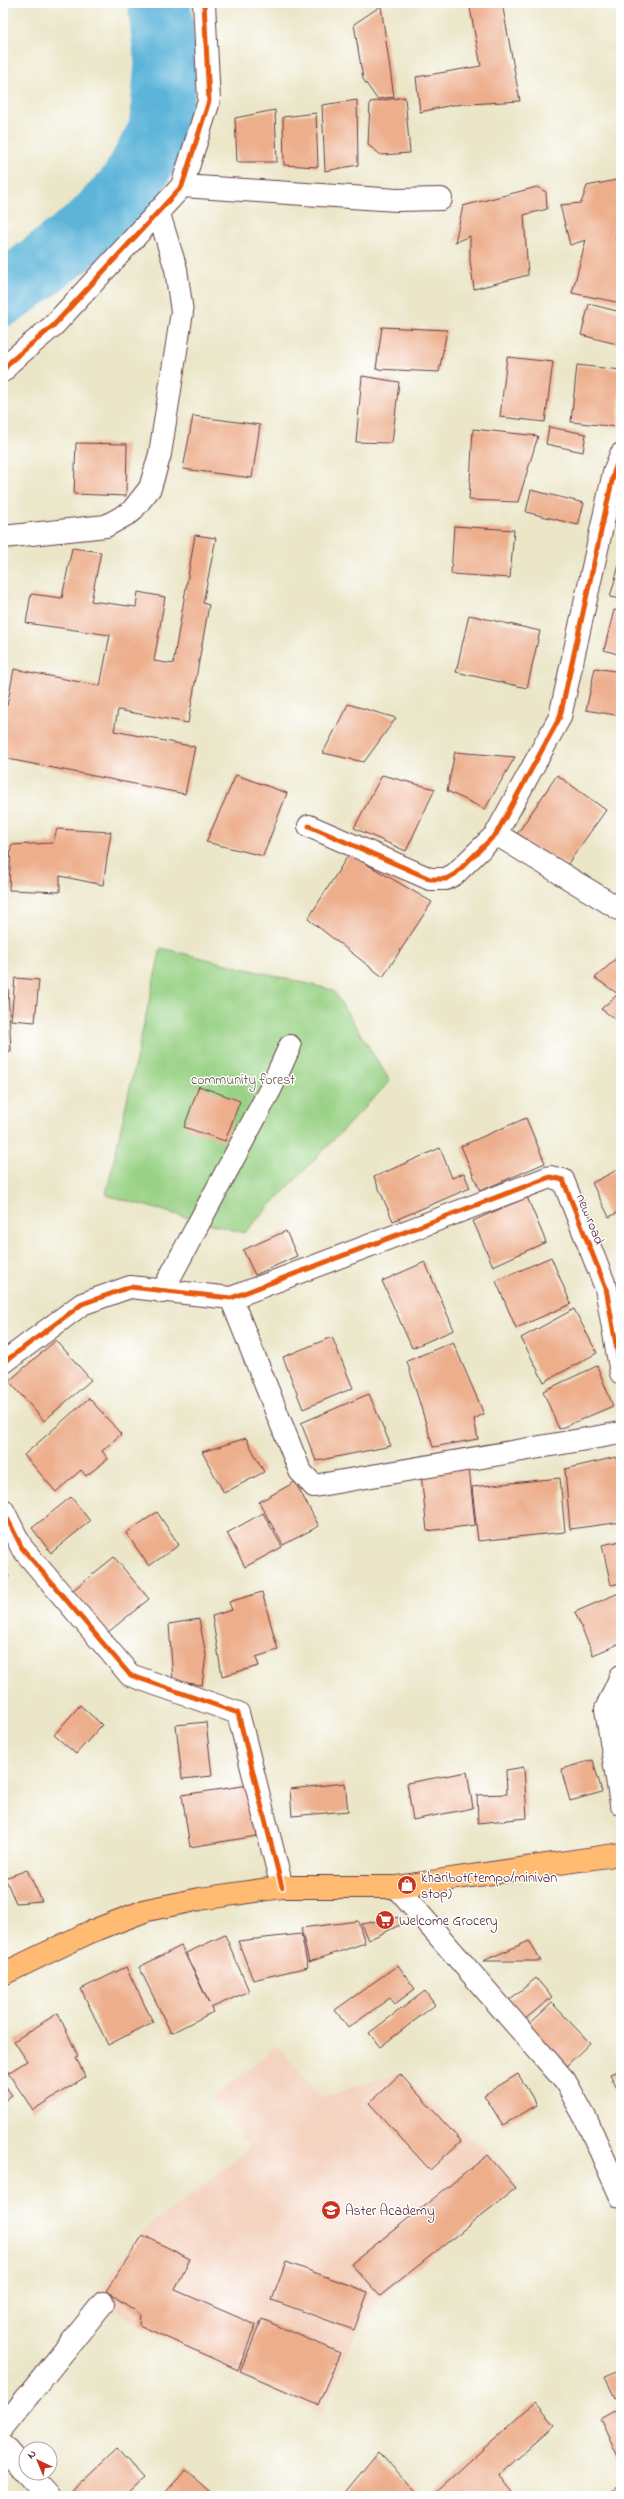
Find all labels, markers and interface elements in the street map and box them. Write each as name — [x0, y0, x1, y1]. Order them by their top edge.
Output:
park label: community forest — [191, 1070, 295, 1092]
street label: new road — [570, 1191, 609, 1248]
place label: kharibot(tempo/minivan stop) — [421, 1868, 557, 1905]
shop icon: kharibot(tempo/minivan stop) — [396, 1874, 418, 1896]
supermarket icon: Welcome Grocery — [374, 1909, 396, 1931]
place label: Welcome Grocery — [399, 1911, 498, 1933]
school or university icon: Aster Academy — [320, 2199, 342, 2221]
place label: Aster Academy — [345, 2201, 435, 2223]
north arrow — [18, 2441, 58, 2481]
text: N — [24, 2446, 40, 2463]

